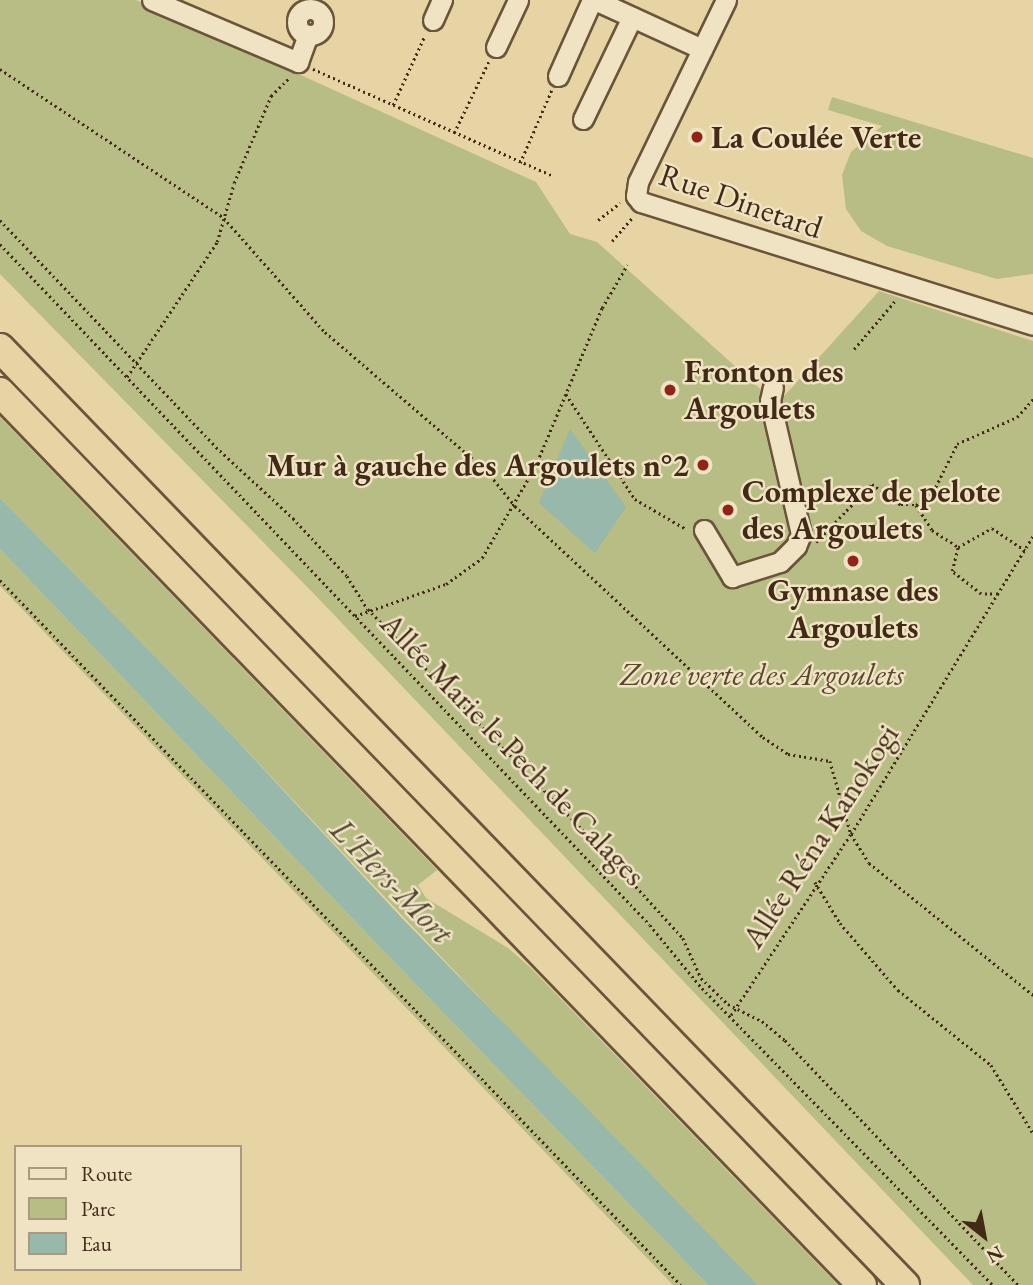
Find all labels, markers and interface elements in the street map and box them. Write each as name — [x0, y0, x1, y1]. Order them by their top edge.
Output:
place label: La Coulée Verte — [711, 118, 921, 156]
marker: La Coulée Verte — [689, 129, 705, 145]
street label: Rue Dinetard — [655, 155, 827, 247]
place label: Fronton des Argoulets — [684, 353, 843, 428]
marker: Fronton des Argoulets — [662, 382, 678, 398]
place label: Mur à gauche des Argoulets n°2 — [266, 446, 689, 484]
marker: Mur à gauche des Argoulets n°2 — [695, 457, 711, 473]
place label: Complexe de pelote des Argoulets — [742, 473, 1000, 548]
marker: Complexe de pelote des Argoulets — [720, 502, 736, 518]
marker: Gymnase des Argoulets — [845, 553, 861, 569]
place label: Gymnase des Argoulets — [768, 572, 938, 647]
street label: Allée Marie le Pech de Calages — [372, 604, 654, 894]
park label: Zone verte des Argoulets — [620, 655, 904, 693]
street label: Allée Réna Kanokogi — [733, 717, 907, 955]
water label: L'Hers-Mort — [322, 810, 462, 952]
legend — [14, 1145, 242, 1271]
text: Route — [81, 1160, 132, 1187]
text: Parc — [81, 1195, 115, 1222]
north arrow — [949, 1201, 1019, 1271]
text: Eau — [81, 1230, 112, 1257]
text: N — [982, 1240, 1008, 1269]

